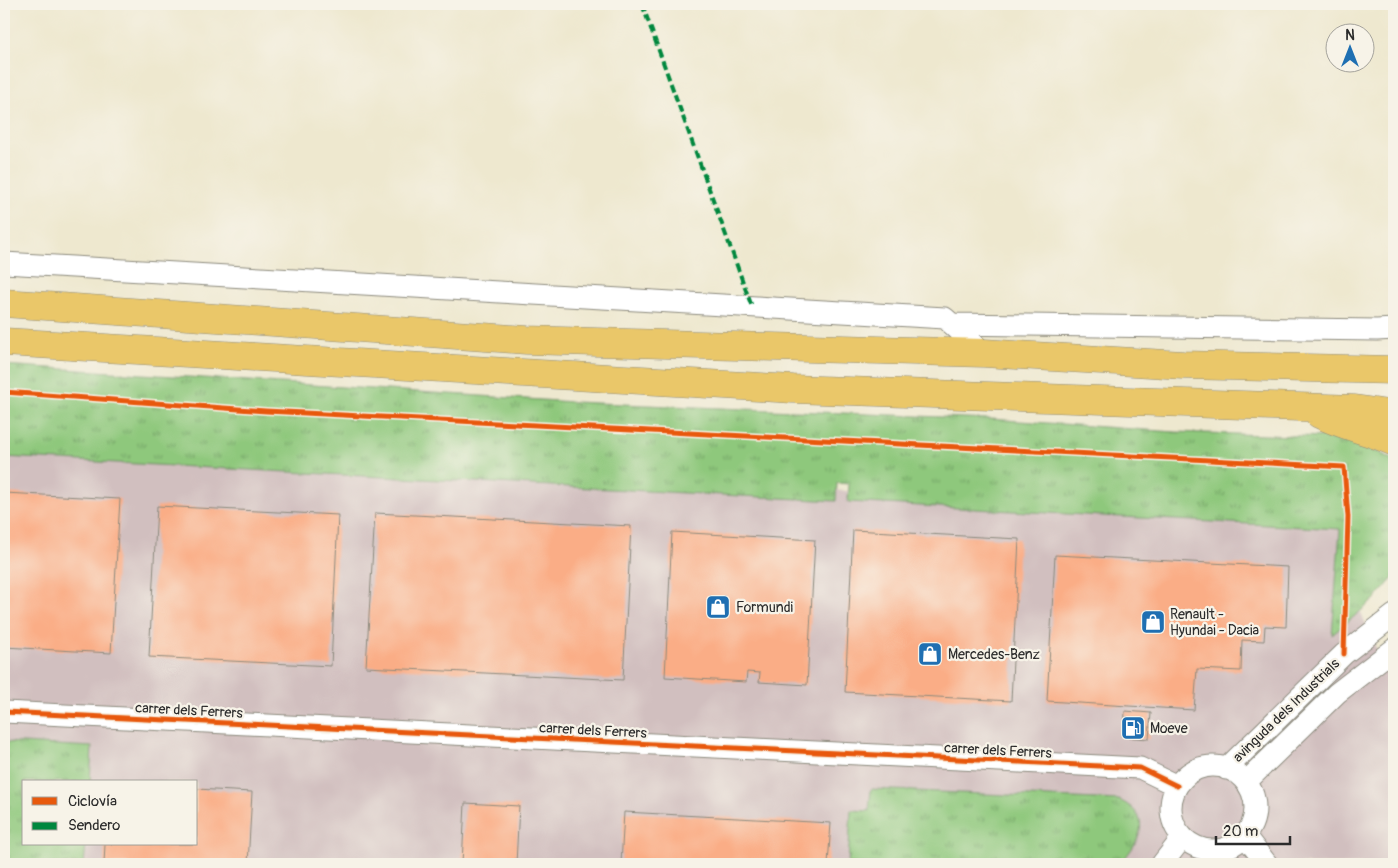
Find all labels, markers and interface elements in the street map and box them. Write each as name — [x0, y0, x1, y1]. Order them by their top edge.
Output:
north arrow — [1326, 22, 1376, 72]
text: N — [1345, 27, 1355, 44]
shop icon: Formundi — [705, 594, 731, 620]
place label: Formundi — [736, 599, 794, 616]
place label: Renault - Hyundai - Dacia — [1170, 606, 1259, 639]
shop icon: Renault - Hyundai - Dacia — [1140, 609, 1166, 635]
shop icon: Mercedes-Benz — [917, 641, 943, 667]
place label: Mercedes-Benz — [948, 646, 1040, 663]
street label: avinguda dels Industrials — [1230, 655, 1344, 766]
street label: carrer dels Ferrers — [135, 699, 244, 722]
fuel station icon: Moeve — [1120, 715, 1146, 741]
street label: carrer dels Ferrers — [539, 719, 648, 742]
place label: Moeve — [1150, 720, 1188, 737]
street label: carrer dels Ferrers — [944, 739, 1053, 762]
legend — [22, 780, 198, 846]
text: Ciclovía — [68, 792, 117, 811]
scale bar — [1216, 813, 1289, 845]
text: Sendero — [68, 816, 120, 835]
text: 20 m — [1223, 822, 1258, 841]

